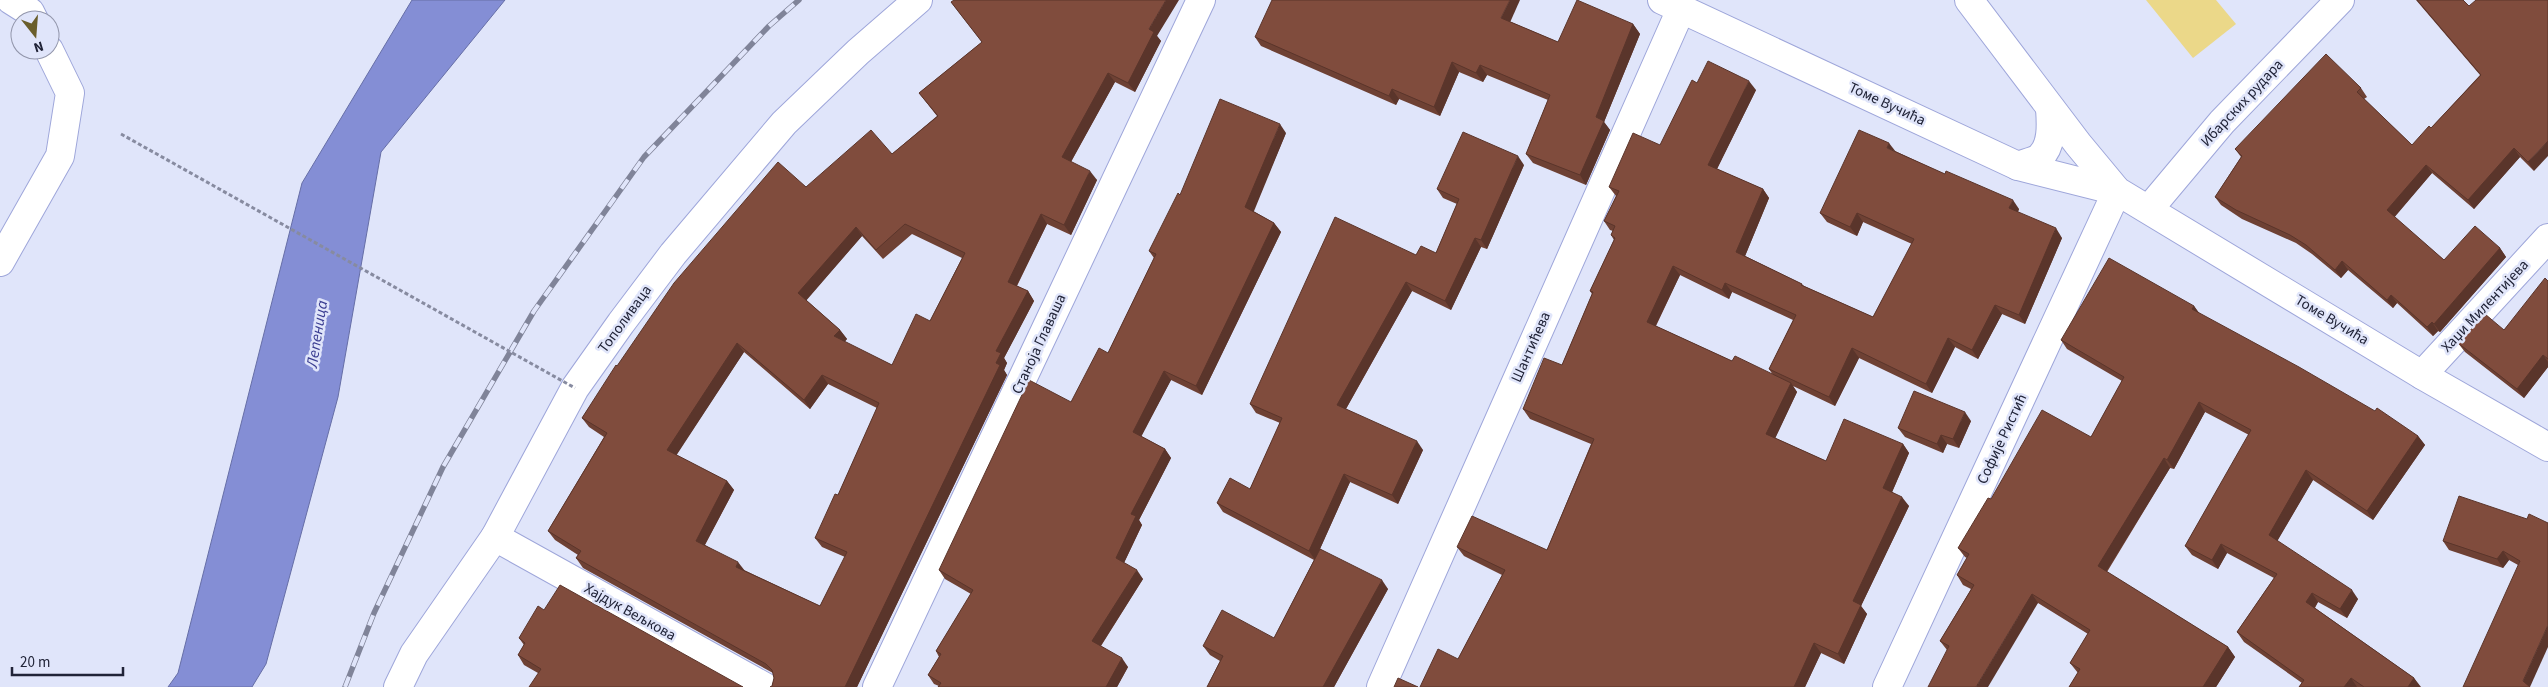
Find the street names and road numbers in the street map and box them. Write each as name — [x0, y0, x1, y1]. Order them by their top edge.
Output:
street label: Ибарских рудара — [2196, 55, 2288, 151]
street label: Томе Вучића — [1845, 77, 1929, 131]
street label: Хаџи Милентијева — [2436, 255, 2534, 357]
street label: Тополиваца — [593, 281, 657, 357]
street label: Станоја Главаша — [1007, 290, 1071, 398]
street label: Томе Вучића — [2291, 290, 2373, 350]
street label: Шантићева — [1506, 308, 1556, 386]
street label: Софије Ристић — [1972, 390, 2032, 488]
street label: Хајдук Вељкова — [580, 578, 680, 646]

